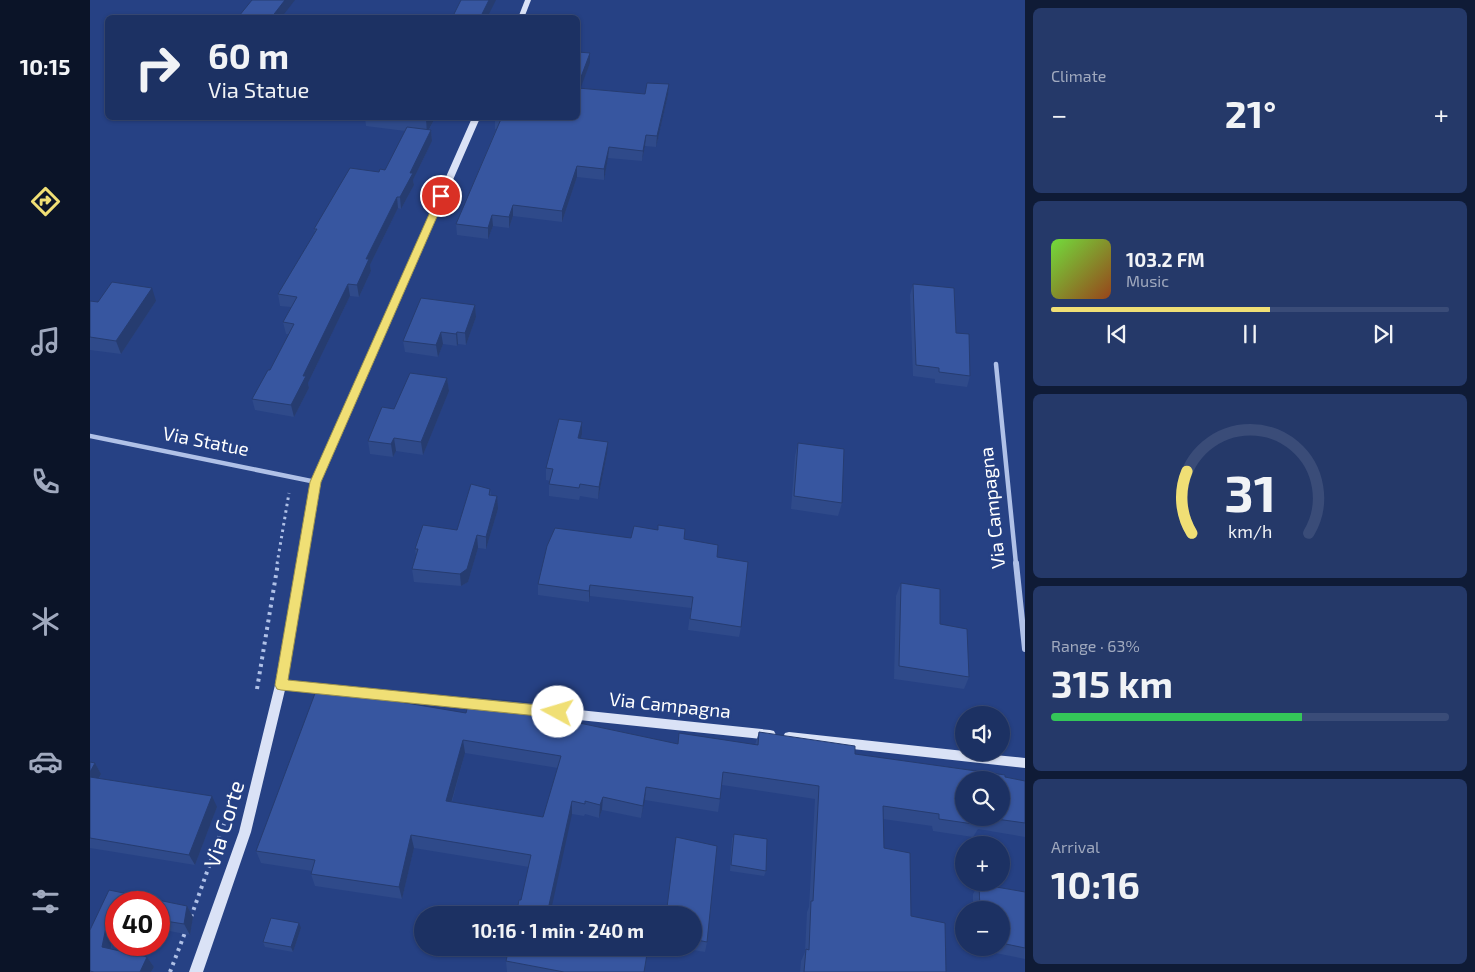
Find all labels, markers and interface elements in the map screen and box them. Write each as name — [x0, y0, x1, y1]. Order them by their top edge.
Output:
text: 60 m — [208, 34, 289, 76]
icon: right — [125, 35, 190, 100]
text: 10:15 — [20, 53, 70, 79]
text: Climate — [1051, 66, 1106, 85]
text: Via Statue — [208, 76, 309, 102]
text: 21° — [1225, 90, 1276, 136]
text: − — [1051, 97, 1067, 131]
text: + — [1434, 97, 1449, 131]
pin — [420, 175, 462, 217]
icon: arrive — [427, 182, 455, 210]
icon: directions — [28, 184, 63, 219]
text: 103.2 FM — [1126, 248, 1205, 271]
text: Music — [1126, 271, 1169, 290]
icon: previous — [1103, 320, 1131, 348]
icon: pause — [1236, 320, 1264, 348]
icon: next — [1369, 320, 1397, 348]
icon: music — [28, 324, 63, 359]
street label: Via Statue — [161, 421, 251, 460]
street label: Via Campagna — [974, 446, 1009, 570]
text: 31 — [1224, 460, 1276, 522]
icon: phone — [28, 464, 63, 499]
text: km/h — [1228, 520, 1272, 542]
icon: climate — [28, 604, 63, 639]
text: Range · 63% — [1051, 636, 1140, 655]
text: 315 km — [1051, 660, 1173, 706]
position arrow — [531, 685, 583, 737]
street label: Via Campagna — [608, 687, 732, 722]
map controls — [955, 706, 1010, 956]
button: sound — [955, 706, 1010, 761]
icon: car — [28, 744, 63, 779]
button: search — [955, 771, 1010, 826]
street label: Via Corte — [197, 777, 249, 870]
button: + — [955, 836, 1010, 891]
text: Arrival — [1051, 837, 1100, 856]
text: 10:16 — [1051, 861, 1140, 907]
icon: filters — [28, 884, 63, 919]
speed limit sign: 40 — [105, 891, 170, 956]
button: − — [955, 901, 1010, 956]
text: 10:16 · 1 min · 240 m — [472, 919, 644, 942]

